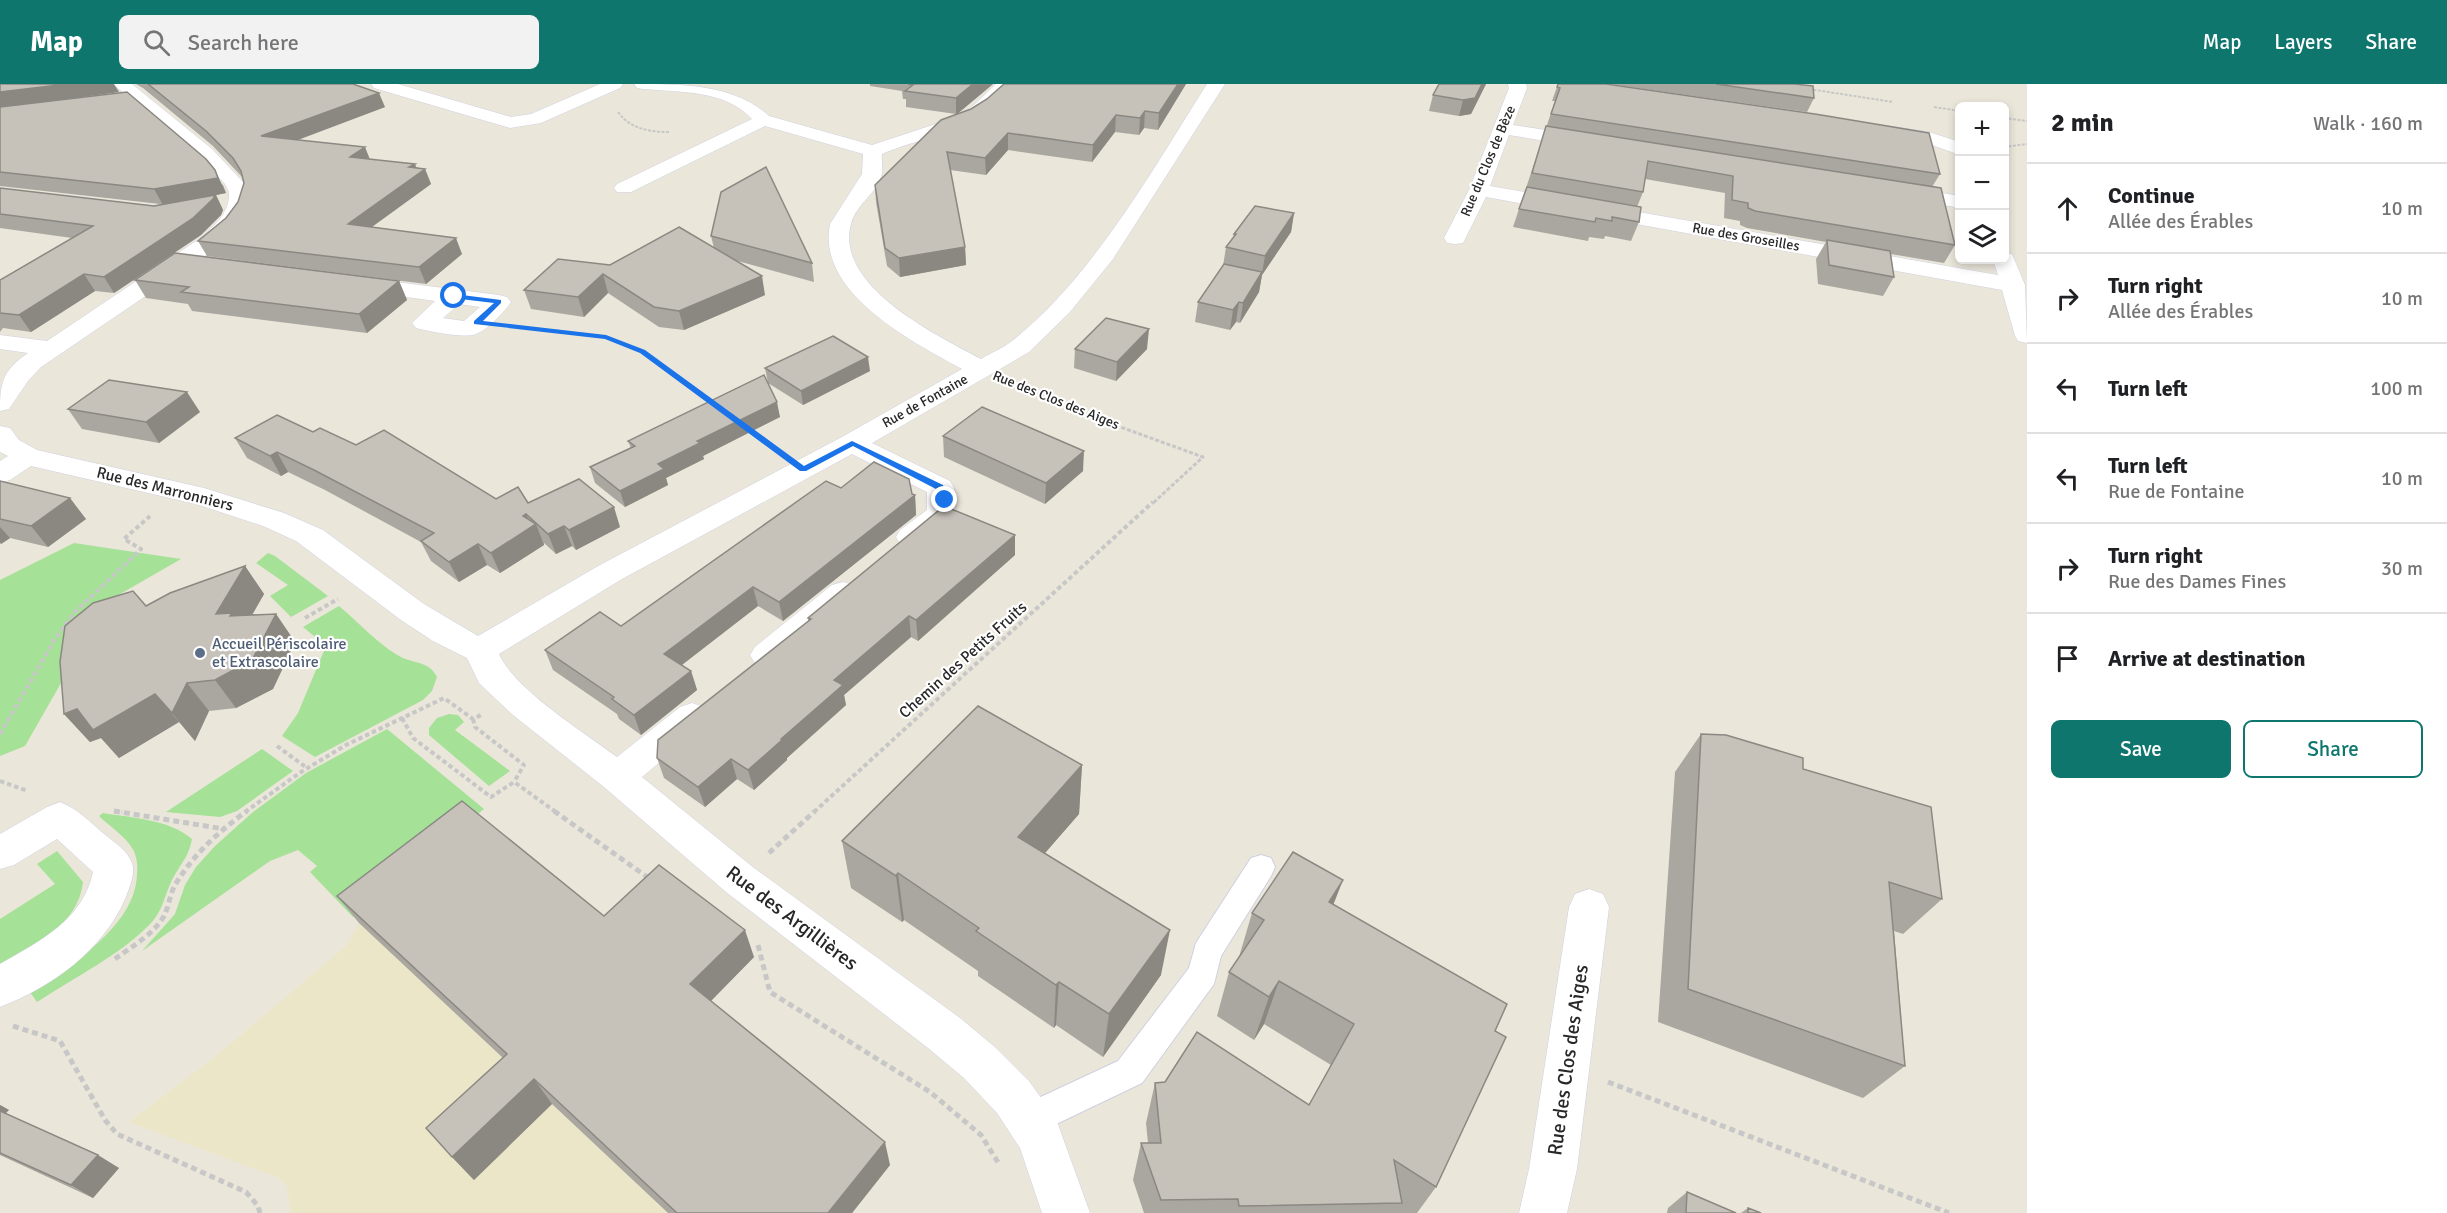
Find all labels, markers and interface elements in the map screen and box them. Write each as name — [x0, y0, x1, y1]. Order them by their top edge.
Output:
search box — [119, 15, 539, 69]
text: Map — [30, 25, 83, 59]
icon: search — [140, 26, 173, 59]
text: Search here — [188, 29, 299, 56]
text: Map — [2203, 29, 2241, 55]
text: Layers — [2274, 29, 2332, 55]
text: Share — [2365, 29, 2417, 55]
map controls — [1955, 102, 2009, 264]
button: + — [1955, 102, 2009, 156]
street label: Rue du Clos de Bèze — [1457, 103, 1519, 219]
text: 2 min — [2051, 107, 2114, 139]
text: Walk · 160 m — [2313, 111, 2423, 136]
button: − — [1955, 156, 2009, 210]
text: Continue — [2108, 182, 2195, 209]
icon: ahead — [2051, 192, 2084, 225]
text: 10 m — [2381, 196, 2423, 221]
text: Allée des Érables — [2108, 209, 2253, 234]
button: layers — [1955, 210, 2009, 264]
street label: Rue des Groseilles — [1691, 219, 1801, 255]
text: Turn right — [2108, 272, 2203, 299]
route start — [440, 282, 466, 308]
icon: right — [2051, 282, 2084, 315]
text: 10 m — [2381, 286, 2423, 311]
text: Allée des Érables — [2108, 299, 2253, 324]
street label: Rue des Clos des Aiges — [990, 367, 1122, 433]
street label: Rue de Fontaine — [879, 370, 971, 432]
icon: left — [2051, 372, 2084, 405]
text: Turn left — [2108, 375, 2188, 402]
text: 100 m — [2370, 376, 2423, 401]
text: Turn left — [2108, 452, 2188, 479]
street label: Rue des Marronniers — [95, 462, 235, 516]
icon: left — [2051, 462, 2084, 495]
text: 10 m — [2381, 466, 2423, 491]
text: Rue de Fontaine — [2108, 479, 2245, 504]
route end — [931, 486, 957, 512]
text: Turn right — [2108, 542, 2203, 569]
icon: right — [2051, 552, 2084, 585]
text: 30 m — [2381, 556, 2423, 581]
text: Rue des Dames Fines — [2108, 569, 2286, 594]
street label: Chemin des Petits Fruits — [895, 597, 1031, 723]
place label: Accueil Périscolaire et Extrascolaire — [212, 634, 347, 672]
icon: arrive — [2051, 642, 2084, 675]
text: Arrive at destination — [2108, 645, 2305, 672]
marker: Accueil Périscolaire et Extrascolaire — [193, 646, 207, 660]
button: Save — [2051, 720, 2231, 778]
button: Share — [2243, 720, 2423, 778]
street label: Rue des Argillières — [721, 860, 863, 976]
street label: Rue des Clos des Aiges — [1542, 963, 1594, 1157]

